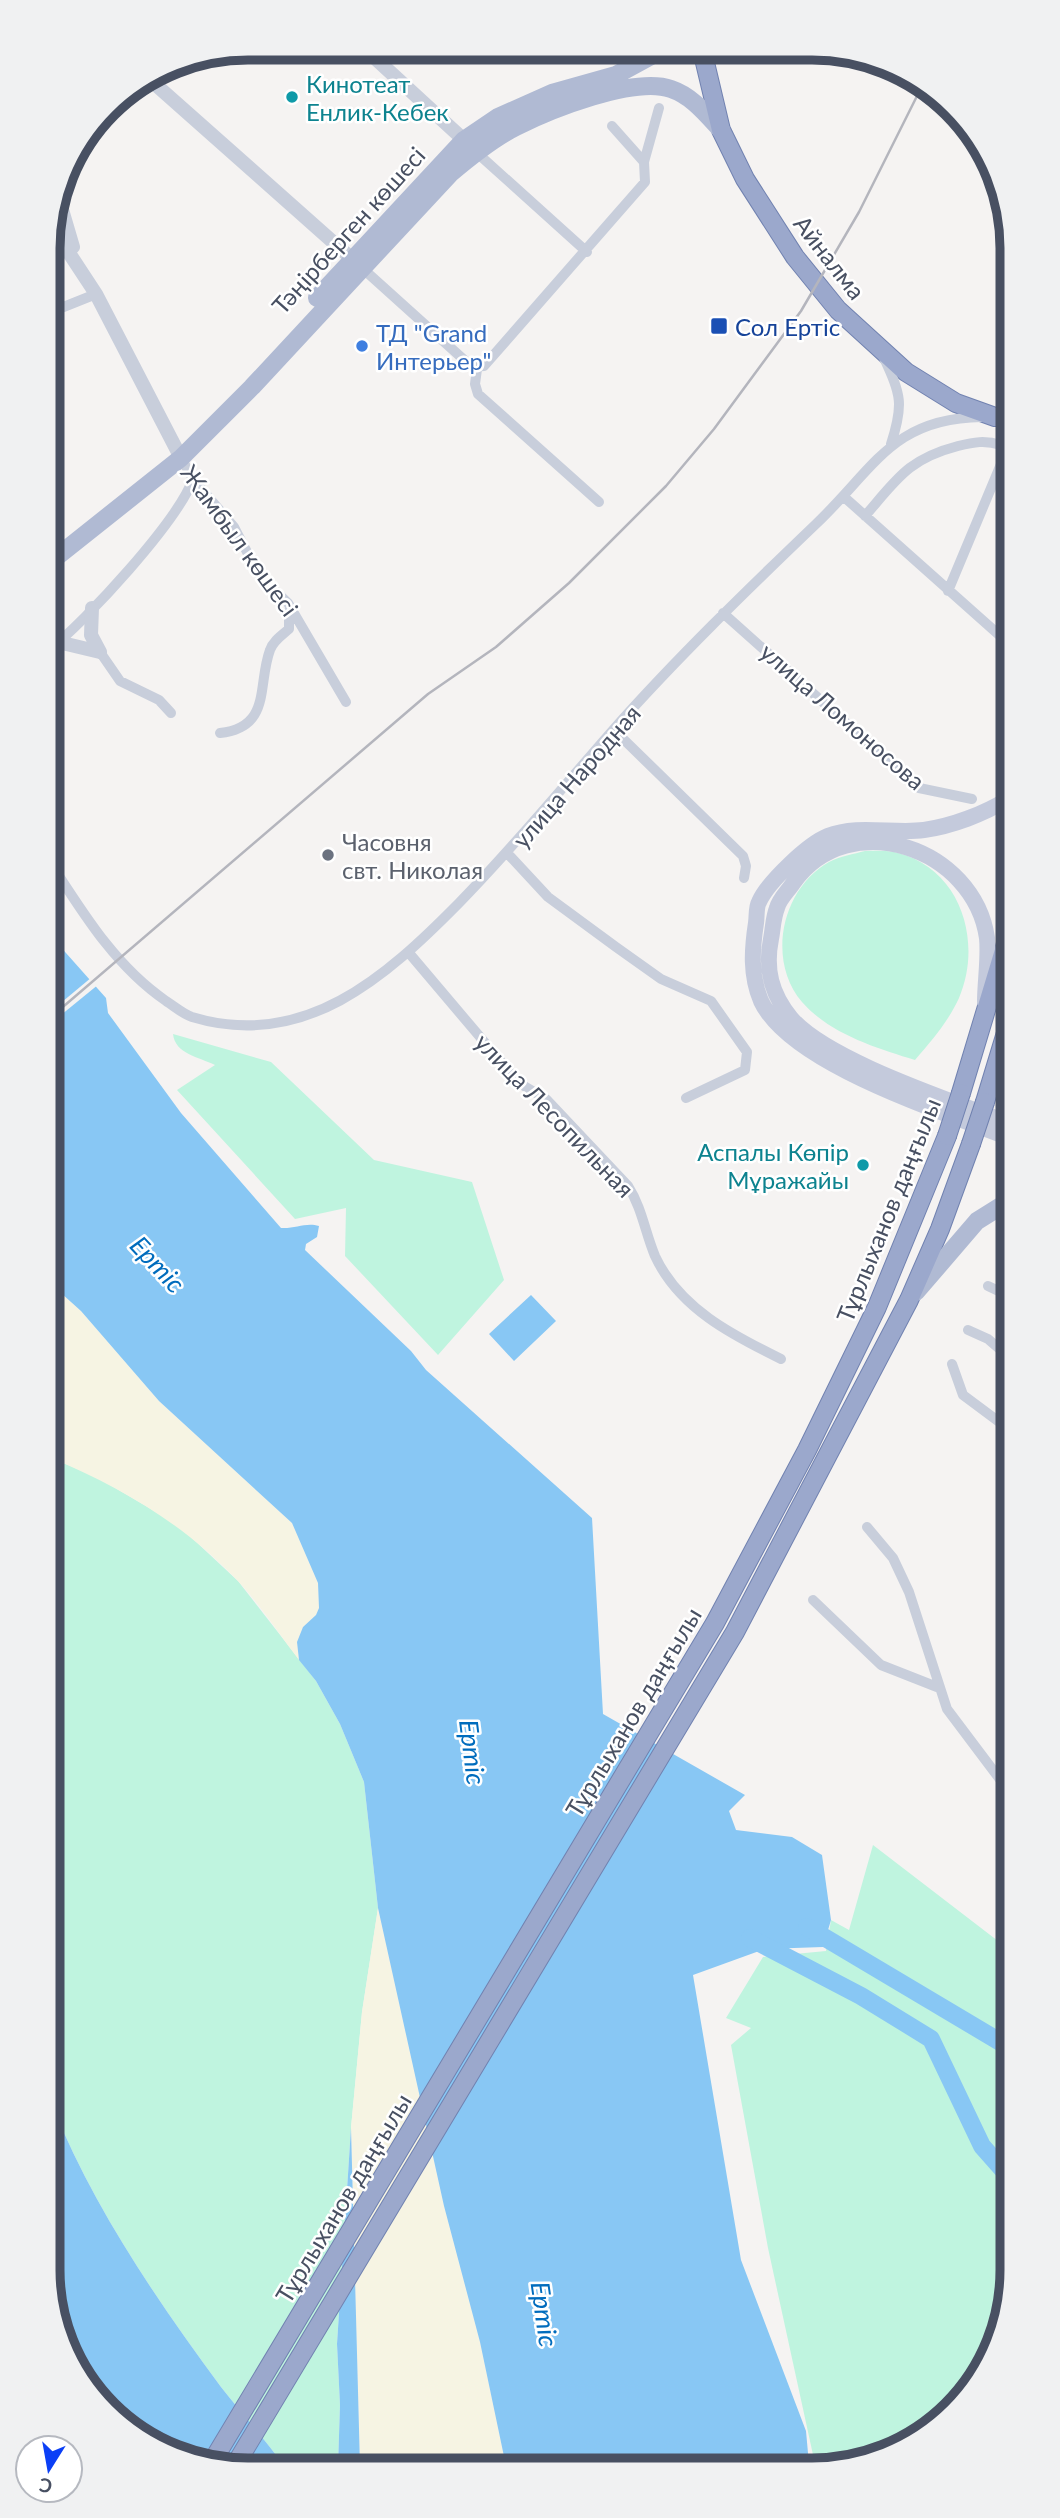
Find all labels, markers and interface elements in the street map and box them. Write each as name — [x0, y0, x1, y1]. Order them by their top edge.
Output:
place label: Кинотеат Енлик-Кебек — [306, 69, 449, 126]
marker: Кинотеат Енлик-Кебек — [284, 89, 300, 105]
street label: Тәңірберген көшесі — [265, 140, 431, 320]
street label: Айналма — [788, 209, 872, 305]
place label: Сол Ертіс — [735, 312, 840, 341]
marker: Сол Ертіс — [709, 316, 729, 336]
place label: ТД "Grand Интерьер" — [376, 318, 492, 375]
marker: ТД "Grand Интерьер" — [354, 338, 370, 354]
street label: Жамбыл көшесі — [175, 459, 305, 621]
street label: улица Ломоносова — [755, 637, 931, 795]
street label: улица Народная — [506, 698, 646, 854]
place label: Часовня свт. Николая — [342, 827, 483, 884]
marker: Часовня свт. Николая — [320, 847, 336, 863]
street label: улица Лесопильная — [469, 1027, 641, 1203]
street label: Тұрлыханов даңғылы — [830, 1094, 946, 1326]
place label: Аспалы Көпір Мұражайы — [697, 1137, 849, 1194]
marker: Аспалы Көпір Мұражайы — [855, 1157, 871, 1173]
water label: Ертіс — [124, 1229, 192, 1299]
street label: Тұрлыханов даңғылы — [559, 1602, 707, 1822]
water label: Ертіс — [453, 1717, 493, 1787]
street label: Тұрлыханов даңғылы — [269, 2088, 417, 2308]
water label: Ертіс — [525, 2279, 565, 2349]
north arrow — [14, 2434, 84, 2504]
text: С — [37, 2474, 54, 2499]

